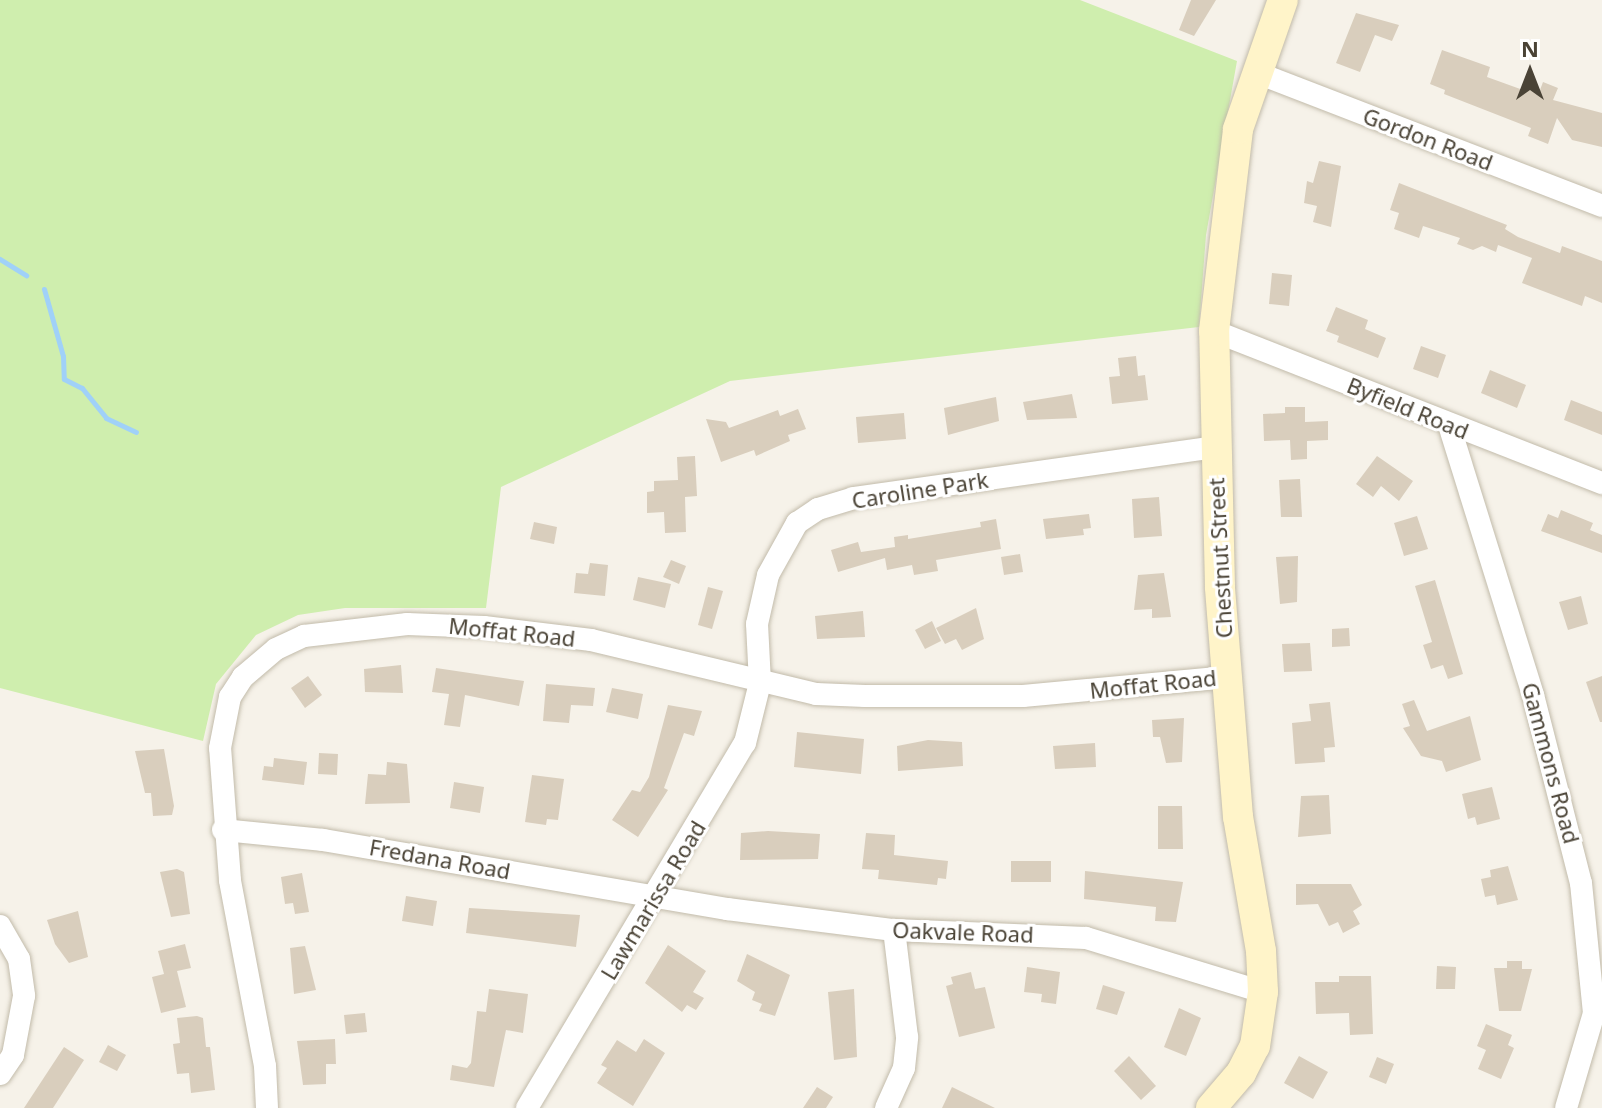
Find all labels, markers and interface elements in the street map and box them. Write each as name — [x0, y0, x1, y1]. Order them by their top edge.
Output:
north arrow — [1490, 32, 1570, 112]
text: N — [1521, 33, 1539, 63]
street label: Gordon Road — [1359, 102, 1497, 176]
street label: Byfield Road — [1343, 372, 1473, 444]
street label: Caroline Park — [850, 466, 990, 514]
street label: Chestnut Street — [1203, 477, 1237, 639]
street label: Moffat Road — [447, 612, 577, 652]
street label: Moffat Road — [1088, 664, 1218, 704]
street label: Gammons Road — [1517, 680, 1585, 846]
street label: Lawmarissa Road — [595, 816, 711, 984]
street label: Fredana Road — [367, 834, 513, 884]
street label: Oakvale Road — [892, 916, 1034, 948]

